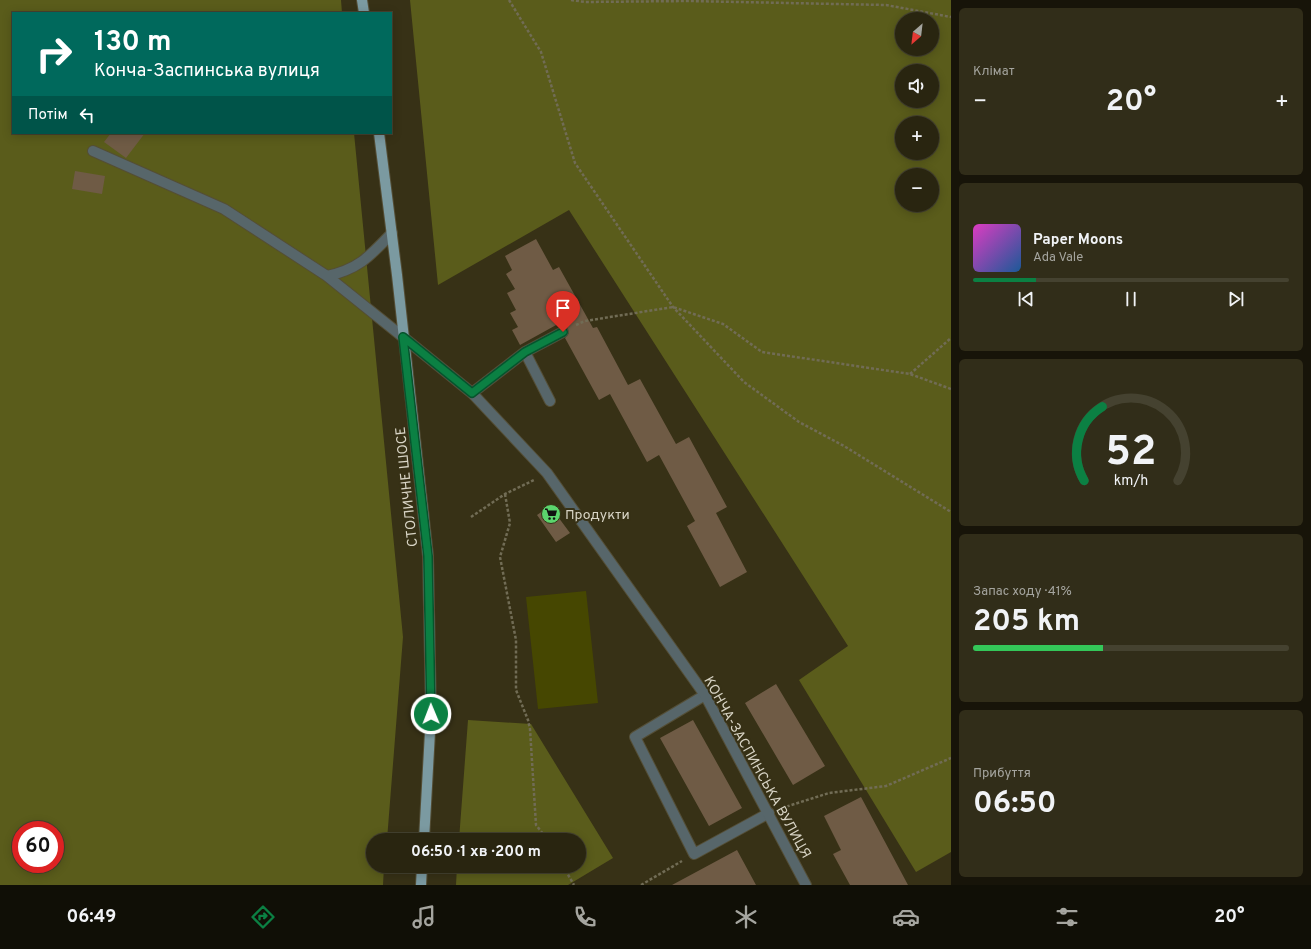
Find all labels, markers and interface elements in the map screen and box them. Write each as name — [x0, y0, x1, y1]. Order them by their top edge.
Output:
north arrow — [895, 12, 939, 56]
map controls — [895, 12, 939, 212]
text: 130 m — [94, 25, 172, 61]
icon: right — [28, 28, 80, 80]
text: Конча-Заспинська вулиця — [94, 60, 320, 83]
button: sound — [895, 64, 939, 108]
text: Клімат — [973, 64, 1015, 80]
text: 20° — [1106, 84, 1156, 121]
text: − — [973, 89, 987, 116]
text: + — [1275, 89, 1289, 116]
icon: left — [76, 104, 98, 126]
text: Потім — [28, 106, 68, 125]
button: + — [895, 116, 939, 160]
button: − — [895, 168, 939, 212]
text: Paper Moons — [1033, 231, 1123, 250]
text: Ada Vale — [1033, 250, 1083, 266]
icon: previous — [1015, 288, 1037, 310]
icon: pause — [1120, 288, 1142, 310]
icon: next — [1225, 288, 1247, 310]
pin — [546, 291, 580, 332]
icon: arrive — [552, 297, 574, 319]
street label: СТОЛИЧНЕ ШОСЕ — [393, 426, 422, 548]
text: 52 — [1106, 426, 1156, 479]
text: km/h — [1114, 471, 1148, 489]
supermarket icon: Продукти — [540, 503, 562, 525]
place label: Продукти — [565, 507, 630, 524]
text: Запас ходу · 41% — [973, 584, 1072, 600]
text: 205 km — [973, 604, 1080, 641]
street label: КОНЧА-ЗАСПИНСЬКА ВУЛИЦЯ — [699, 674, 814, 862]
position arrow — [410, 693, 452, 735]
text: Прибуття — [973, 766, 1031, 782]
text: 06:50 — [973, 786, 1056, 823]
speed limit sign: 60 — [12, 821, 64, 873]
text: 06:50 · 1 хв · 200 m — [411, 843, 541, 862]
icon: directions — [249, 903, 277, 931]
icon: music — [410, 903, 438, 931]
icon: phone — [571, 903, 599, 931]
icon: climate — [732, 903, 760, 931]
icon: car — [892, 903, 920, 931]
icon: filters — [1053, 903, 1081, 931]
text: 06:49 — [66, 906, 116, 929]
text: 20° — [1214, 906, 1244, 929]

